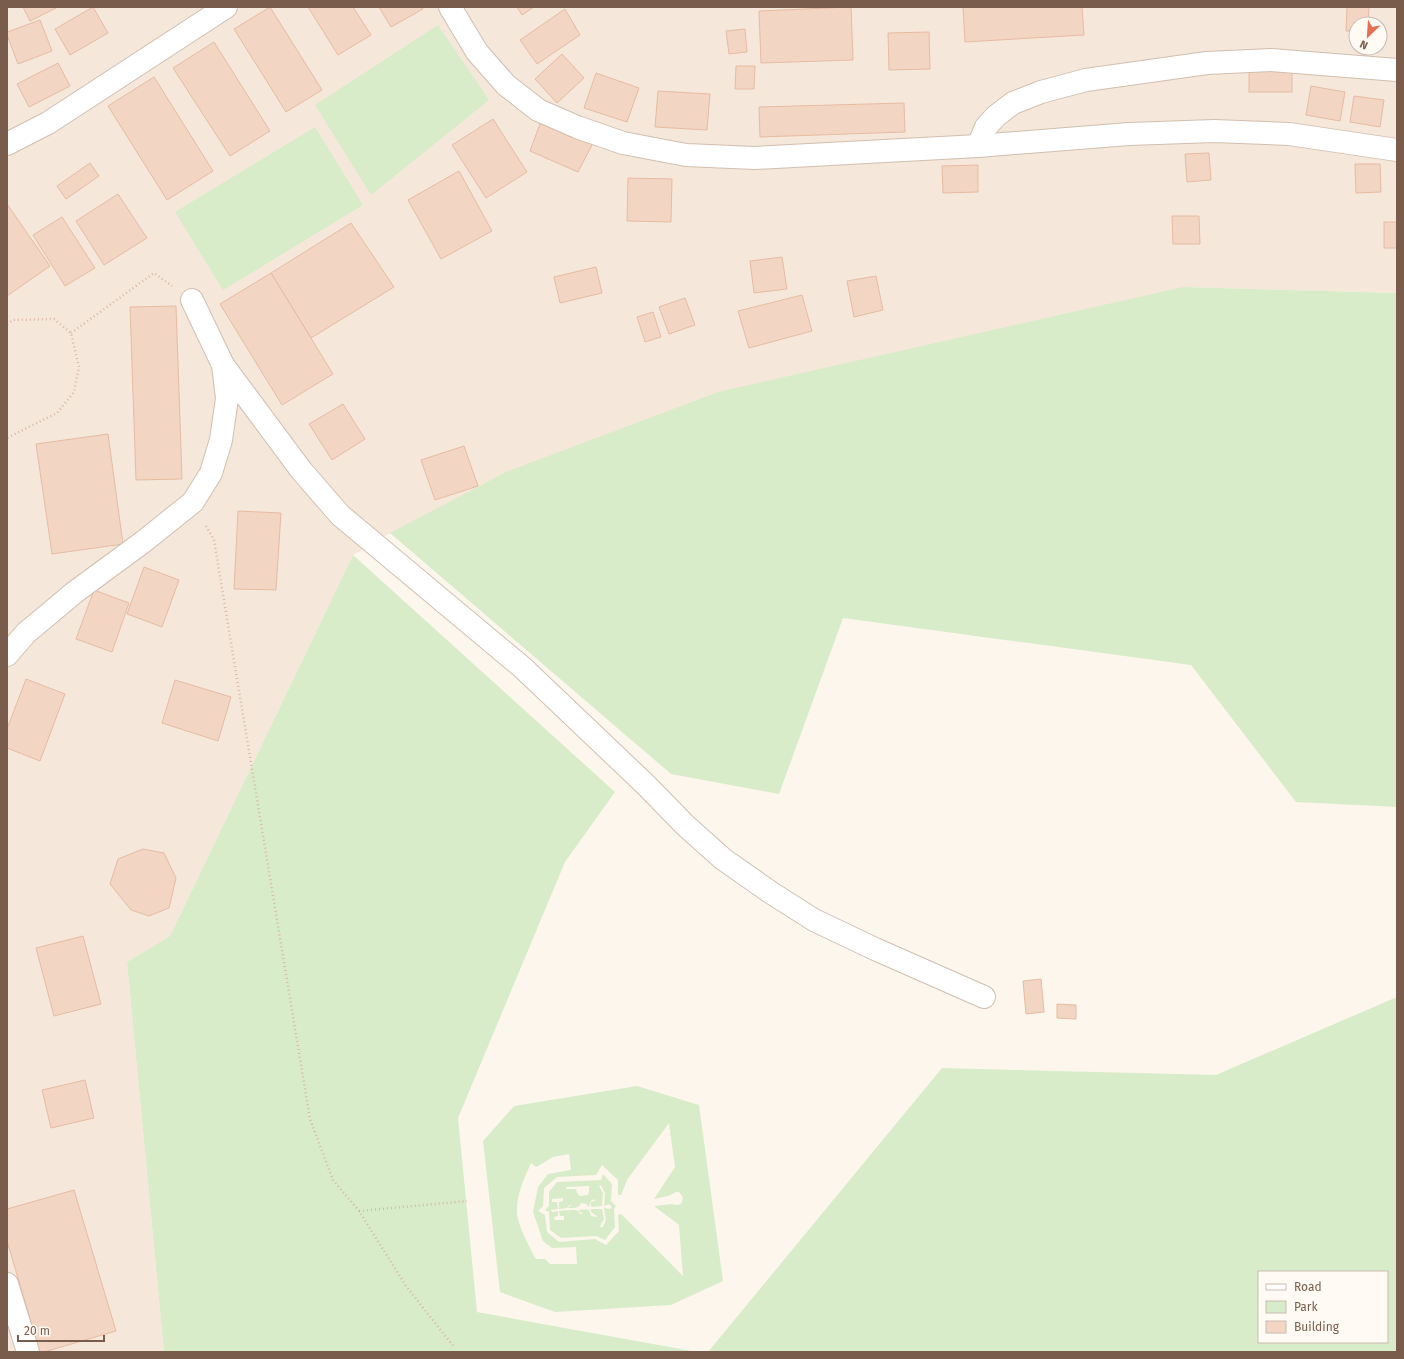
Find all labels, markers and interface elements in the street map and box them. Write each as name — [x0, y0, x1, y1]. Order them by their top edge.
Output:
north arrow — [1348, 16, 1388, 56]
text: N — [1358, 37, 1370, 52]
legend — [1258, 1271, 1388, 1343]
text: Road — [1294, 1280, 1322, 1294]
text: Park — [1294, 1300, 1318, 1314]
scale bar — [18, 1317, 104, 1343]
text: Building — [1294, 1320, 1340, 1334]
text: 20 m — [24, 1324, 50, 1338]

